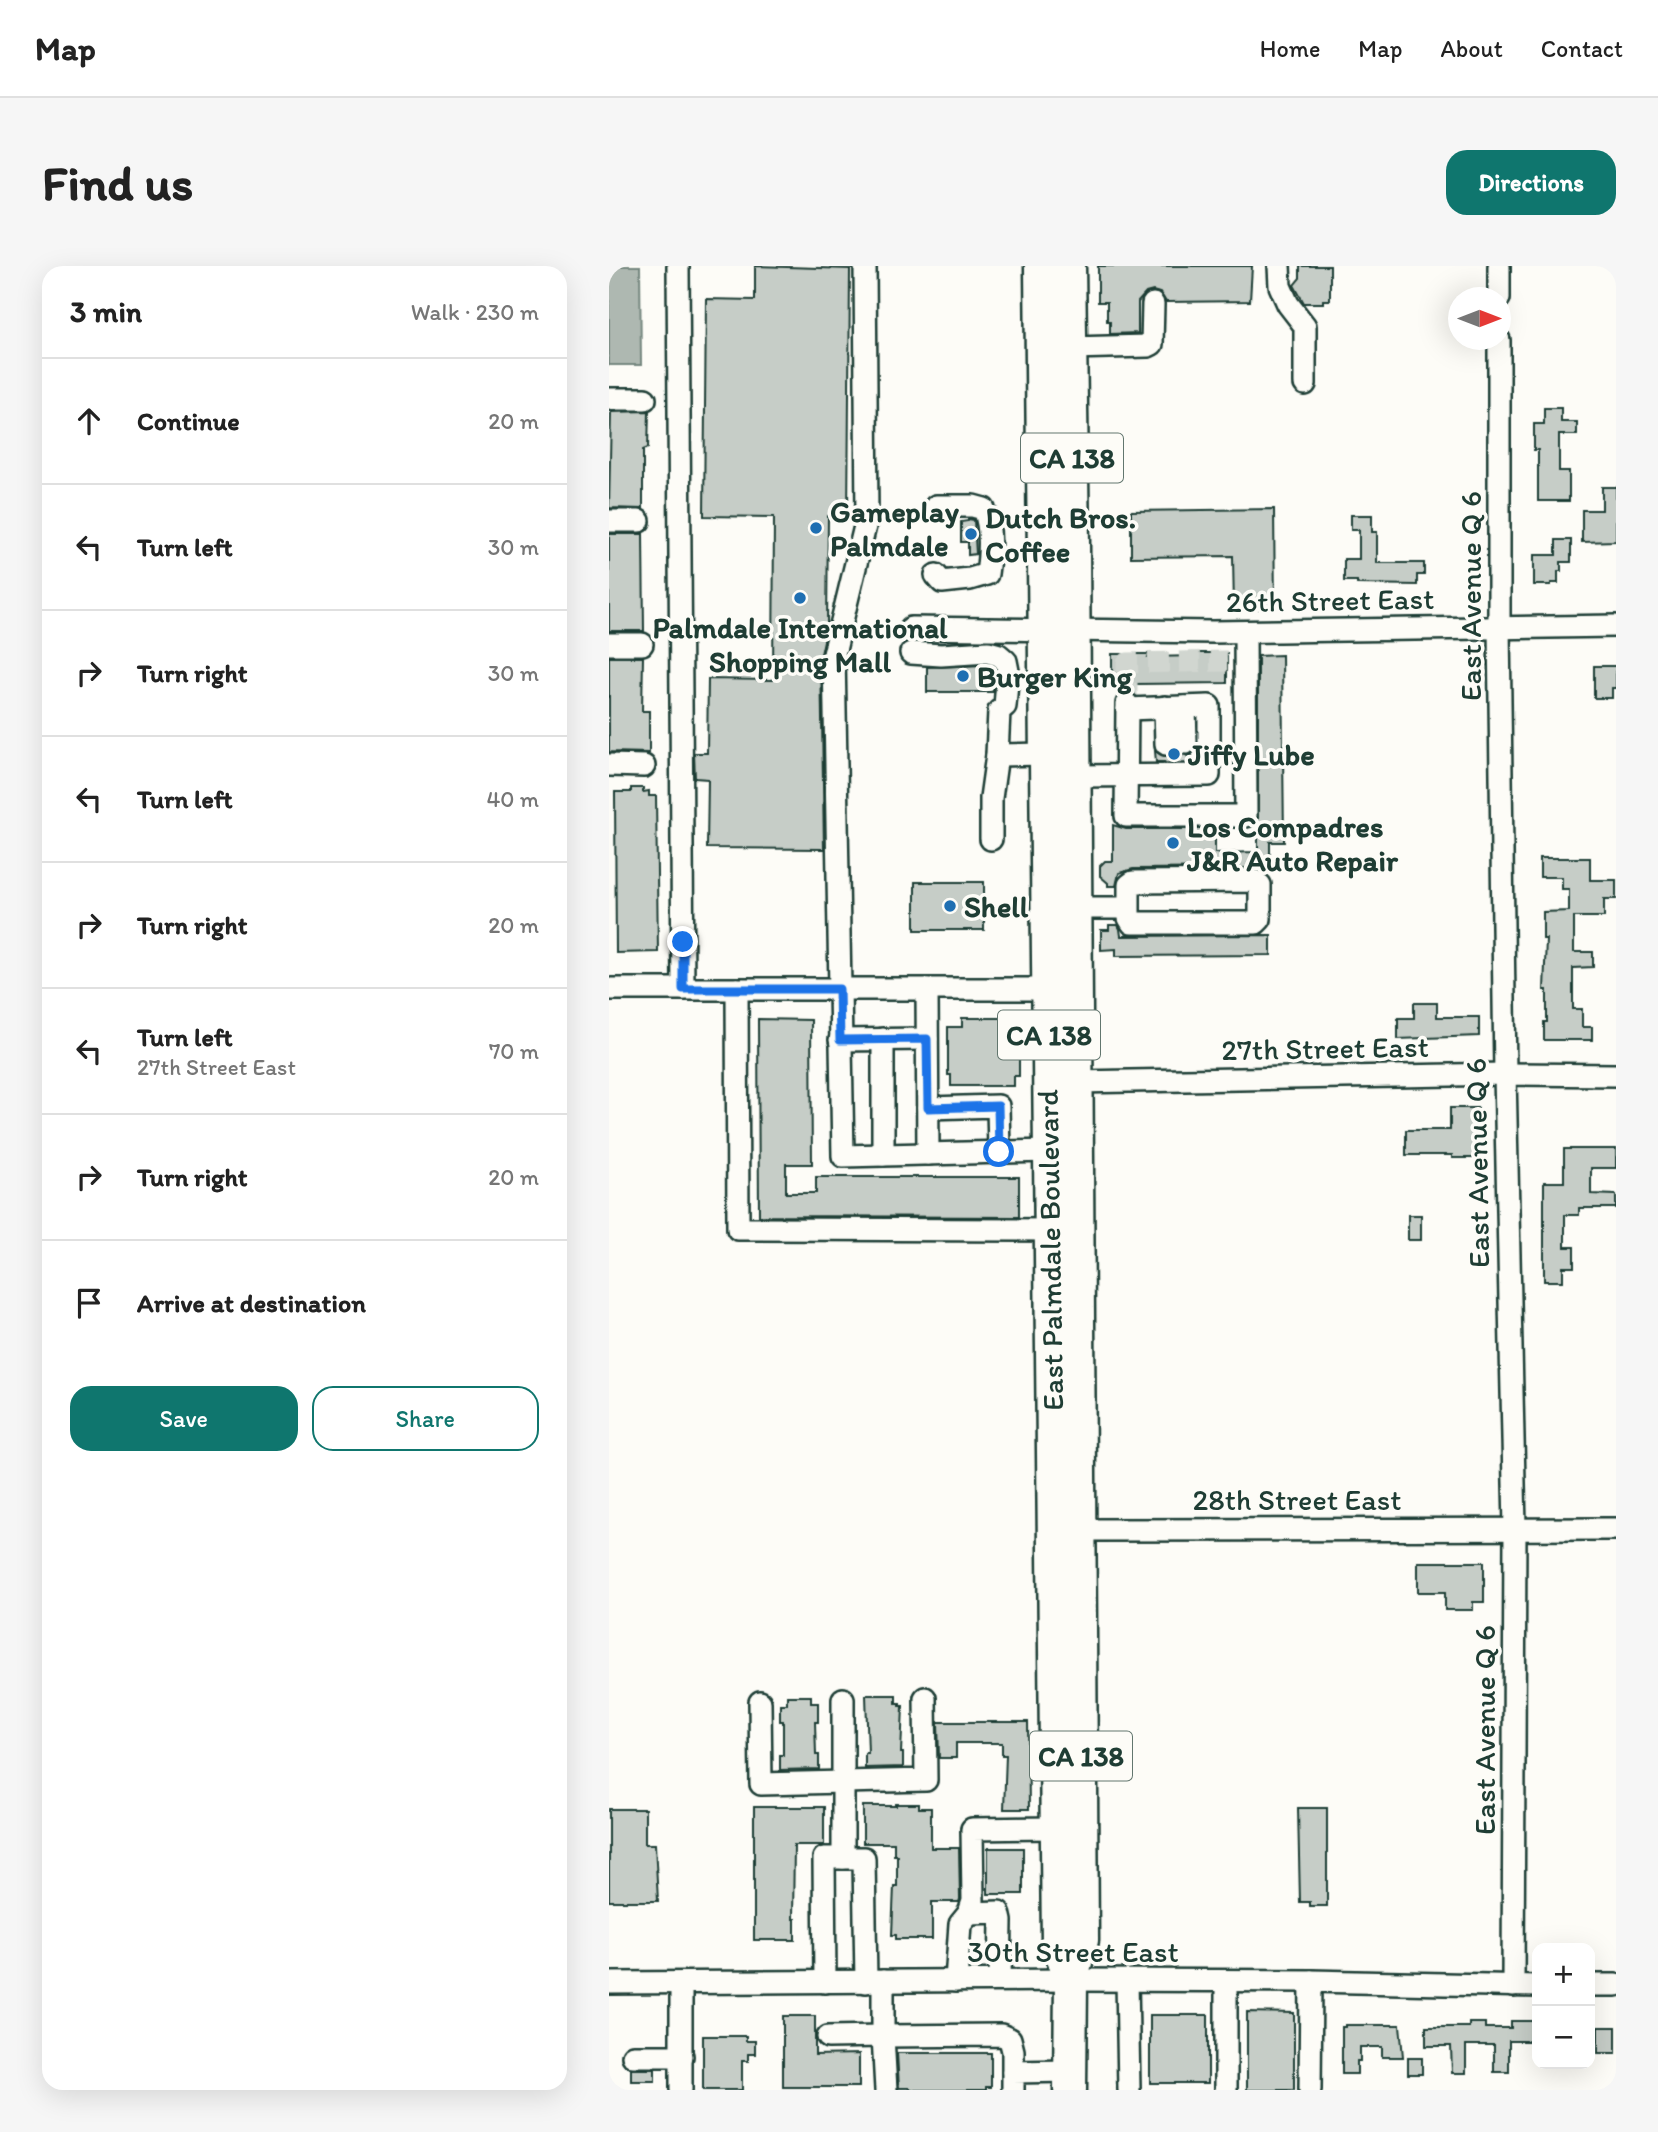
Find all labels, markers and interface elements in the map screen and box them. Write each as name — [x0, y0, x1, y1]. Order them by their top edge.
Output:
text: Map — [35, 29, 96, 68]
text: Home — [1260, 34, 1320, 63]
text: Map — [1358, 34, 1402, 63]
text: About — [1440, 34, 1503, 63]
text: Contact — [1541, 34, 1623, 63]
button: Directions — [1446, 150, 1616, 215]
text: Find us — [42, 153, 193, 212]
north arrow — [1448, 287, 1511, 350]
text: 3 min — [70, 293, 142, 330]
text: Walk · 230 m — [411, 298, 539, 326]
icon: ahead — [70, 402, 108, 440]
text: Continue — [137, 405, 240, 437]
text: 20 m — [488, 407, 539, 435]
road number: CA 138 — [1021, 434, 1123, 482]
street label: East Avenue Q 6 — [1452, 491, 1489, 701]
place label: Gameplay Palmdale — [830, 493, 960, 564]
place label: Dutch Bros. Coffee — [985, 499, 1136, 570]
marker: Gameplay Palmdale — [808, 520, 824, 536]
marker: Dutch Bros. Coffee — [963, 526, 979, 542]
icon: left — [70, 528, 108, 566]
text: Turn left — [137, 531, 233, 563]
text: 30 m — [488, 533, 539, 561]
street label: 26th Street East — [1225, 580, 1435, 620]
marker: Palmdale International Shopping Mall — [792, 590, 808, 606]
place label: Palmdale International Shopping Mall — [652, 609, 948, 680]
icon: right — [70, 654, 108, 692]
text: Turn right — [137, 657, 248, 689]
place label: Burger King — [977, 658, 1133, 695]
text: 30 m — [488, 659, 539, 687]
marker: Burger King — [955, 668, 971, 684]
place label: Jiffy Lube — [1187, 736, 1315, 773]
marker: Jiffy Lube — [1166, 746, 1182, 762]
icon: left — [70, 780, 108, 818]
text: Turn left — [137, 783, 233, 815]
text: 40 m — [486, 785, 539, 813]
place label: Los Compadres J&R Auto Repair — [1186, 808, 1399, 879]
marker: Los Compadres J&R Auto Repair — [1165, 835, 1181, 851]
place label: Shell — [964, 888, 1029, 925]
marker: Shell — [942, 898, 958, 914]
icon: right — [70, 906, 108, 944]
text: Turn right — [137, 909, 248, 941]
text: 20 m — [488, 911, 539, 939]
route end — [667, 926, 698, 957]
road number: CA 138 — [998, 1010, 1100, 1060]
text: Turn left — [137, 1021, 233, 1053]
street label: 27th Street East — [1221, 1028, 1429, 1068]
icon: left — [70, 1032, 108, 1070]
text: 70 m — [489, 1037, 539, 1065]
text: 27th Street East — [137, 1053, 296, 1081]
street label: East Avenue Q 6 — [1457, 1058, 1497, 1268]
street label: East Palmdale Boulevard — [1029, 1089, 1071, 1411]
route start — [983, 1136, 1014, 1167]
icon: right — [70, 1158, 108, 1196]
text: Turn right — [137, 1161, 248, 1193]
text: 20 m — [488, 1163, 539, 1191]
icon: arrive — [70, 1284, 108, 1322]
text: Arrive at destination — [137, 1287, 366, 1319]
button: Save — [70, 1386, 298, 1451]
button: Share — [312, 1386, 539, 1451]
street label: 28th Street East — [1192, 1481, 1402, 1518]
street label: East Avenue Q 6 — [1466, 1625, 1503, 1835]
road number: CA 138 — [1030, 1732, 1132, 1780]
street label: 30th Street East — [967, 1933, 1179, 1970]
map controls — [1532, 1943, 1595, 2069]
button: + — [1532, 1943, 1595, 2006]
button: − — [1532, 2006, 1595, 2069]

